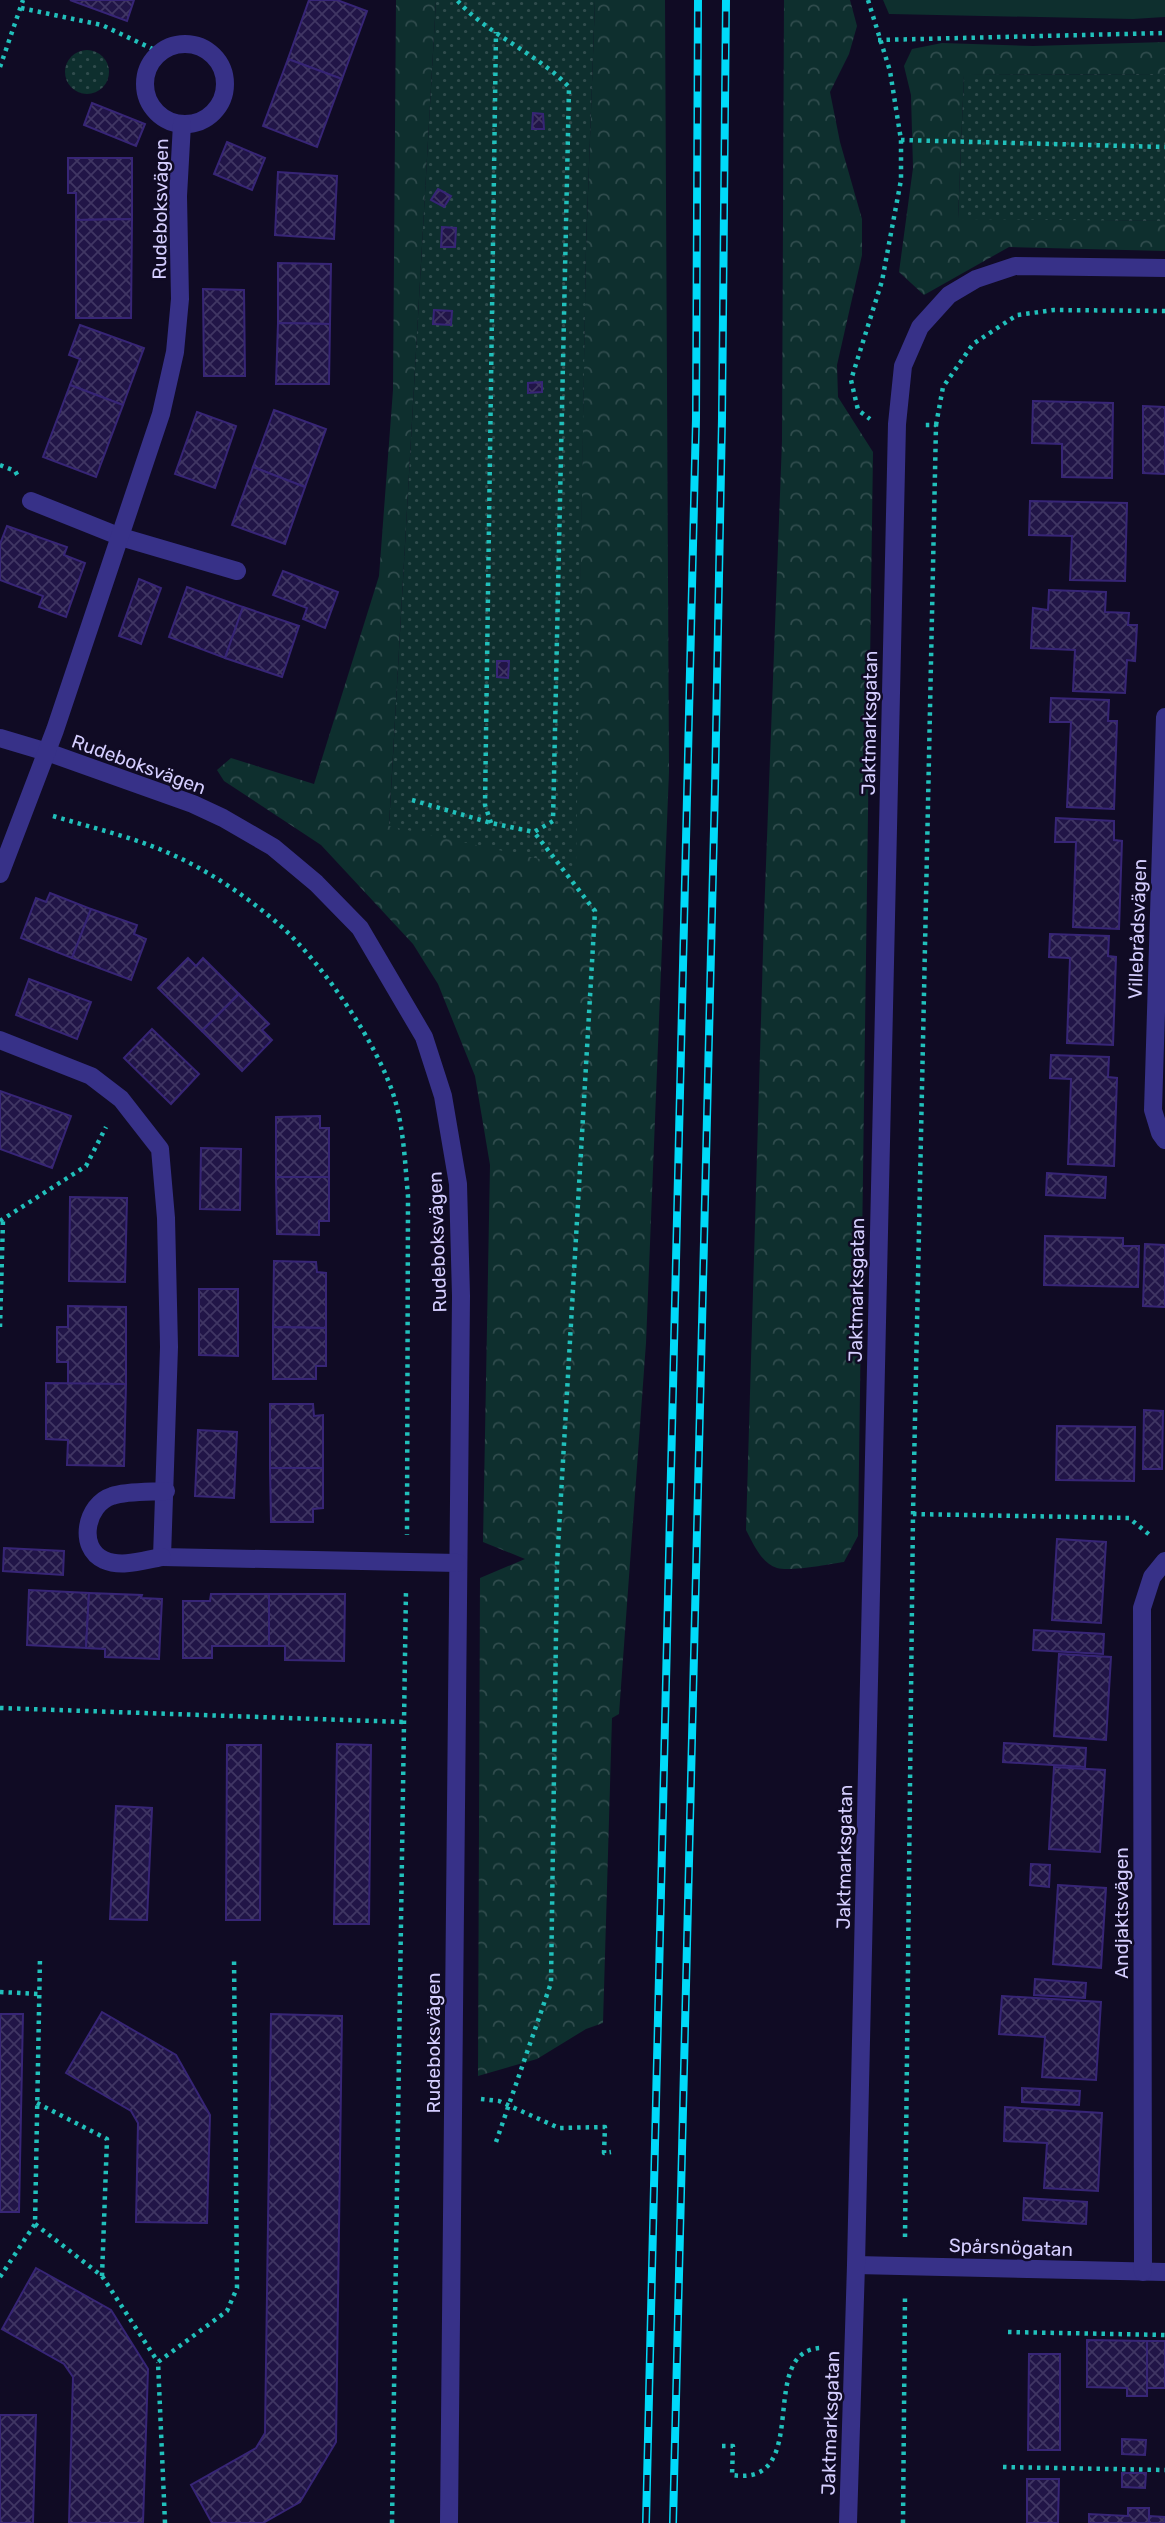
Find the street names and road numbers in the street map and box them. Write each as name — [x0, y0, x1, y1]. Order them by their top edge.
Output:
street label: Rudeboksvägen — [148, 138, 173, 280]
street label: Jaktmarksgatan — [857, 650, 882, 796]
street label: Rudeboksvägen — [69, 730, 209, 799]
street label: Villebrådsvägen — [1124, 858, 1151, 1000]
street label: Rudeboksvägen — [424, 1171, 451, 1313]
street label: Jaktmarksgatan — [844, 1217, 869, 1363]
street label: Jaktmarksgatan — [832, 1784, 857, 1930]
street label: Andjaktsvägen — [1110, 1847, 1133, 1979]
street label: Rudeboksvägen — [422, 1972, 445, 2114]
street label: Spårsnögatan — [949, 2234, 1073, 2261]
street label: Jaktmarksgatan — [816, 2350, 845, 2496]

